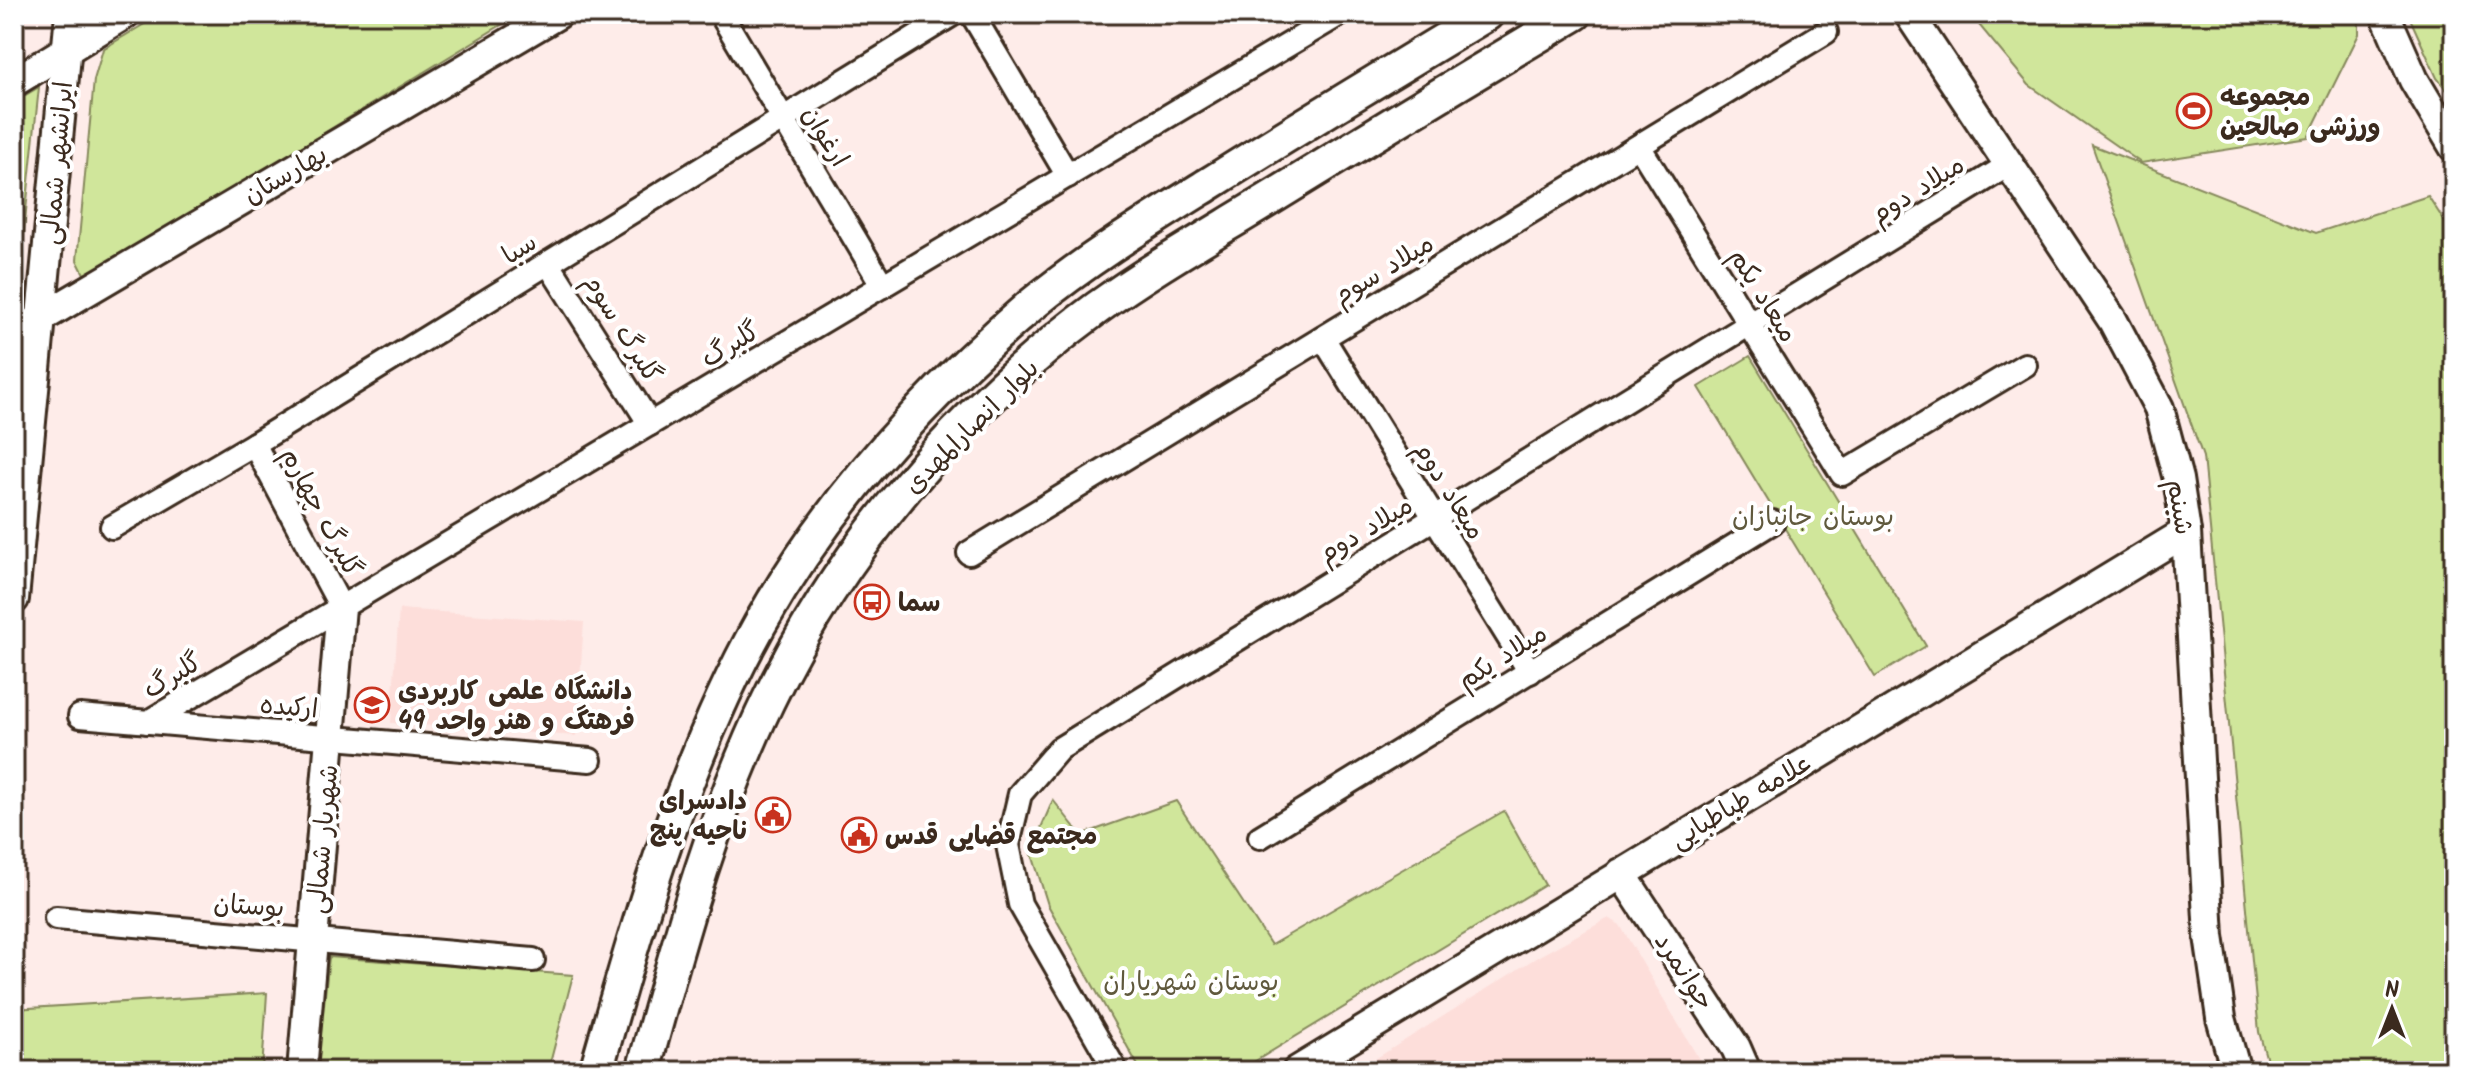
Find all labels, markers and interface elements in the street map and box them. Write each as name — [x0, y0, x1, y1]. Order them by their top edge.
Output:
place label: مجموعه ورزشی صالحین — [2220, 77, 2381, 149]
street label: ایرانشهر شمالی — [30, 80, 86, 247]
sports icon: مجموعه ورزشی صالحین — [2175, 92, 2213, 130]
street label: ارغوان — [790, 98, 859, 176]
street label: بهارستان — [236, 135, 336, 217]
street label: میلاد دوم — [1863, 145, 1973, 236]
street label: سبا — [494, 223, 546, 277]
street label: میلاد سوم — [1325, 224, 1443, 317]
street label: میعاد یکم — [1717, 241, 1808, 351]
street label: گلبرگ سوم — [571, 266, 672, 392]
street label: گلبرگ — [693, 312, 769, 380]
street label: بلوار انصارالمهدی — [895, 350, 1050, 505]
street label: میعاد دوم — [1401, 433, 1495, 549]
street label: گلبرگ چهارم — [268, 440, 372, 585]
street label: شبنم — [2154, 477, 2204, 538]
street label: میلاد دوم — [1310, 486, 1422, 576]
park label: بوستان جانبازان — [1732, 497, 1894, 539]
bus stop icon: سما — [853, 583, 891, 621]
place label: سما — [898, 583, 940, 625]
street label: میلاد یکم — [1450, 614, 1556, 702]
street label: گلبرگ — [135, 643, 211, 711]
place label: دانشگاه علمی کاربردی فرهتگ و هنر واحد 49 — [398, 671, 635, 743]
street label: ارکیده — [258, 685, 320, 731]
school or university icon: دانشگاه علمی کاربردی فرهتگ و هنر واحد 49 — [353, 686, 391, 724]
street label: علامه طباطبایی — [1663, 743, 1821, 861]
street label: شهریار شمالی — [297, 763, 351, 916]
place label: دادسرای ناحیه پنج — [650, 781, 747, 853]
public building icon: دادسرای ناحیه پنج — [754, 796, 792, 834]
public building icon: مجتمع قضایی قدس — [840, 816, 878, 854]
place label: مجتمع قضایی قدس — [885, 816, 1097, 858]
street label: بوستان — [212, 884, 286, 930]
street label: جوانمرد — [1642, 925, 1724, 1020]
park label: بوستان شهریاران — [1103, 962, 1279, 1004]
north arrow — [2352, 969, 2432, 1049]
text: N — [2385, 974, 2399, 1009]

